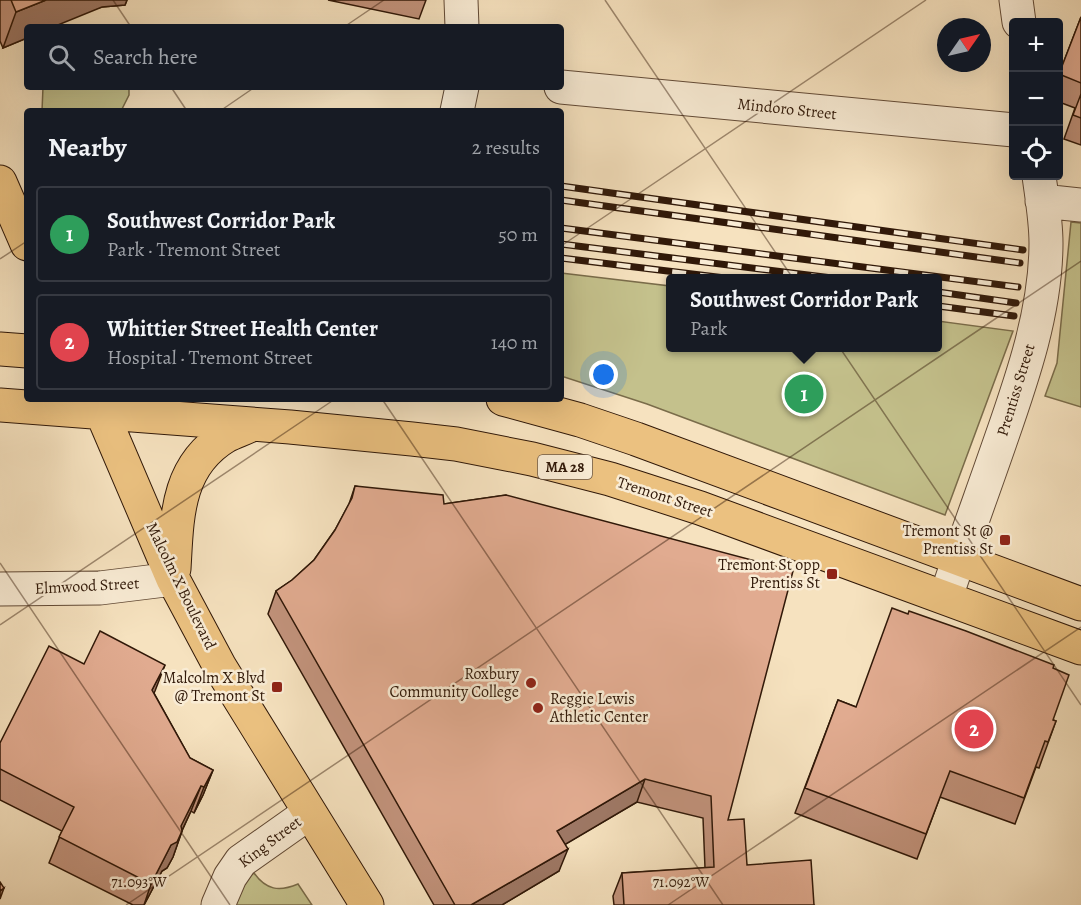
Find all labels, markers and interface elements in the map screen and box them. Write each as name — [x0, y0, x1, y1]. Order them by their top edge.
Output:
north arrow — [937, 18, 991, 72]
map controls — [1009, 18, 1063, 180]
button: + — [1009, 18, 1063, 72]
search box — [24, 24, 564, 90]
icon: search — [45, 41, 78, 74]
text: Search here — [93, 42, 198, 72]
button: − — [1009, 72, 1063, 126]
street label: Mindoro Street — [736, 93, 838, 125]
button: locate — [1009, 126, 1063, 180]
text: Nearby — [48, 130, 127, 165]
text: 2 results — [472, 134, 540, 161]
text: Southwest Corridor Park — [107, 206, 335, 236]
text: 1 — [66, 221, 73, 248]
text: 50 m — [498, 221, 538, 248]
text: Park · Tremont Street — [107, 236, 280, 263]
popup — [666, 274, 942, 352]
text: Southwest Corridor Park — [690, 285, 918, 315]
text: Whittier Street Health Center — [107, 314, 378, 344]
text: Park — [690, 315, 727, 342]
text: 2 — [65, 329, 74, 356]
text: 140 m — [491, 329, 538, 356]
street label: Prentiss Street — [991, 341, 1041, 439]
text: Hospital · Tremont Street — [107, 344, 313, 371]
your location — [589, 360, 618, 389]
pin: 1 — [784, 372, 824, 416]
road number: MA 28 — [538, 455, 592, 479]
street label: Tremont Street — [614, 471, 716, 523]
street label: Malcolm X Boulevard — [141, 519, 222, 654]
place label: Tremont St @ Prentiss St — [903, 520, 993, 560]
marker: Tremont St @ Prentiss St — [998, 533, 1012, 547]
place label: Tremont St opp Prentiss St — [718, 554, 820, 594]
marker: Tremont St opp Prentiss St — [825, 567, 839, 581]
street label: Elmwood Street — [34, 572, 140, 600]
place label: Roxbury Community College — [390, 663, 520, 703]
place label: Malcolm X Blvd @ Tremont St — [163, 667, 265, 707]
marker: Roxbury Community College — [524, 676, 538, 690]
marker: Malcolm X Blvd @ Tremont St — [270, 680, 284, 694]
place label: Reggie Lewis Athletic Center — [549, 688, 648, 728]
marker: Reggie Lewis Athletic Center — [531, 701, 545, 715]
pin: 2 — [954, 706, 994, 752]
street label: King Street — [234, 811, 306, 873]
text: 71.093°W — [111, 872, 167, 892]
text: 71.092°W — [653, 872, 709, 892]

